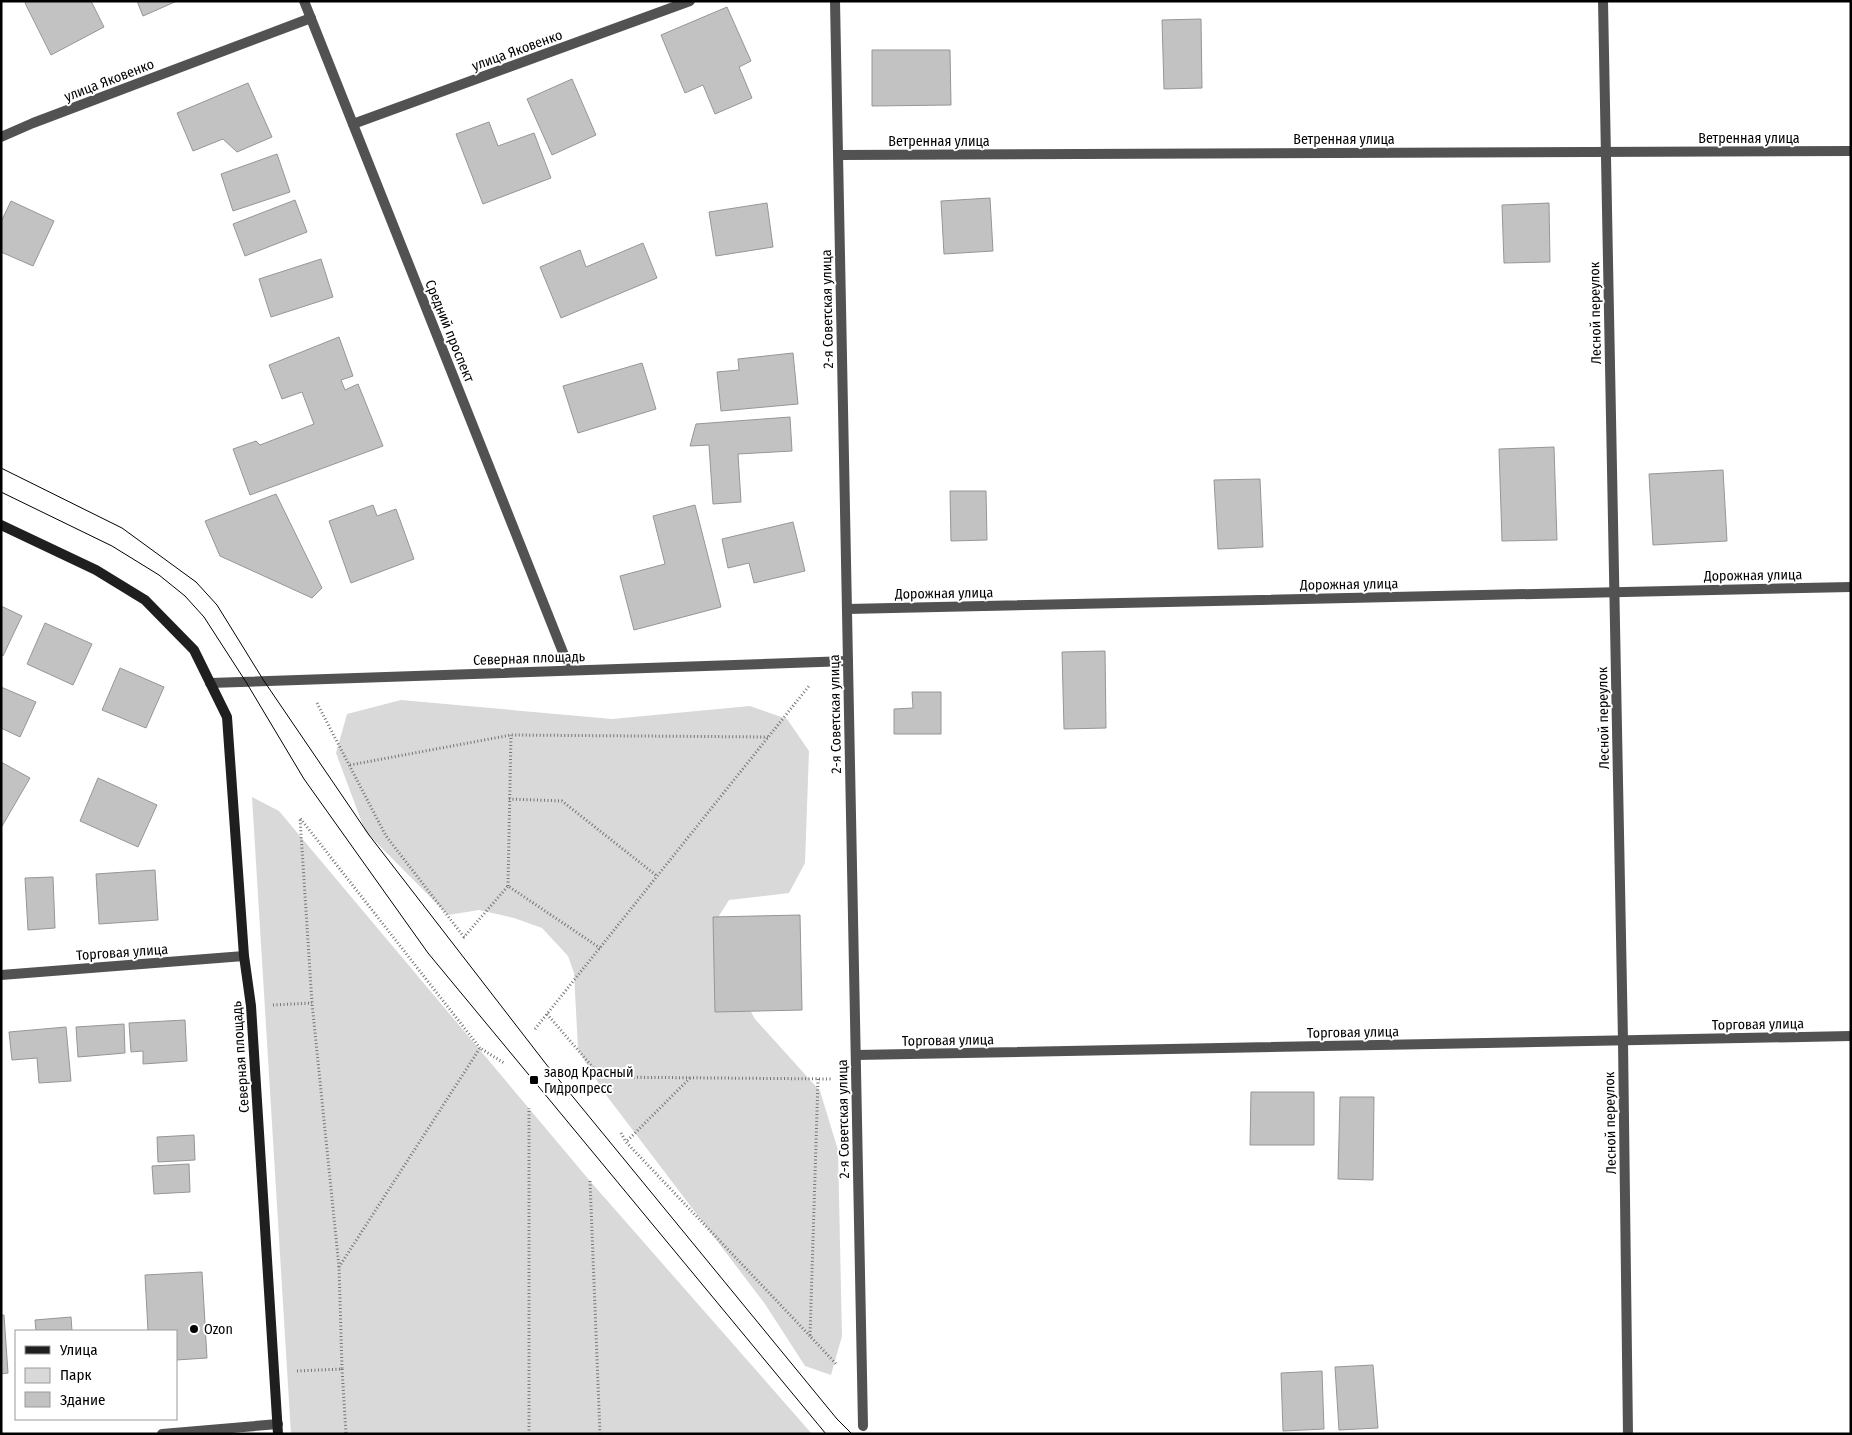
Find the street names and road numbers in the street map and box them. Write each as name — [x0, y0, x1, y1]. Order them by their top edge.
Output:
street label: улица Яковенко — [470, 26, 565, 75]
street label: улица Яковенко — [62, 56, 157, 105]
street label: Ветренная улица — [1698, 130, 1800, 147]
street label: Ветренная улица — [1293, 131, 1395, 148]
street label: Ветренная улица — [888, 133, 990, 150]
street label: 2-я Советская улица — [818, 249, 837, 369]
street label: Лесной переулок — [1586, 261, 1605, 364]
street label: Средний проспект — [421, 277, 478, 385]
street label: Дорожная улица — [1703, 566, 1802, 585]
street label: Дорожная улица — [1299, 575, 1398, 594]
street label: Дорожная улица — [894, 584, 993, 603]
street label: Северная площадь — [473, 648, 586, 669]
street label: 2-я Советская улица — [826, 654, 845, 774]
street label: Лесной переулок — [1594, 666, 1613, 769]
street label: Торговая улица — [76, 941, 169, 964]
street label: Северная площадь — [228, 1000, 253, 1113]
street label: Торговая улица — [1712, 1015, 1804, 1034]
street label: Торговая улица — [1307, 1023, 1399, 1042]
street label: Торговая улица — [902, 1031, 994, 1050]
street label: 2-я Советская улица — [834, 1059, 853, 1179]
street label: Лесной переулок — [1601, 1071, 1620, 1174]

